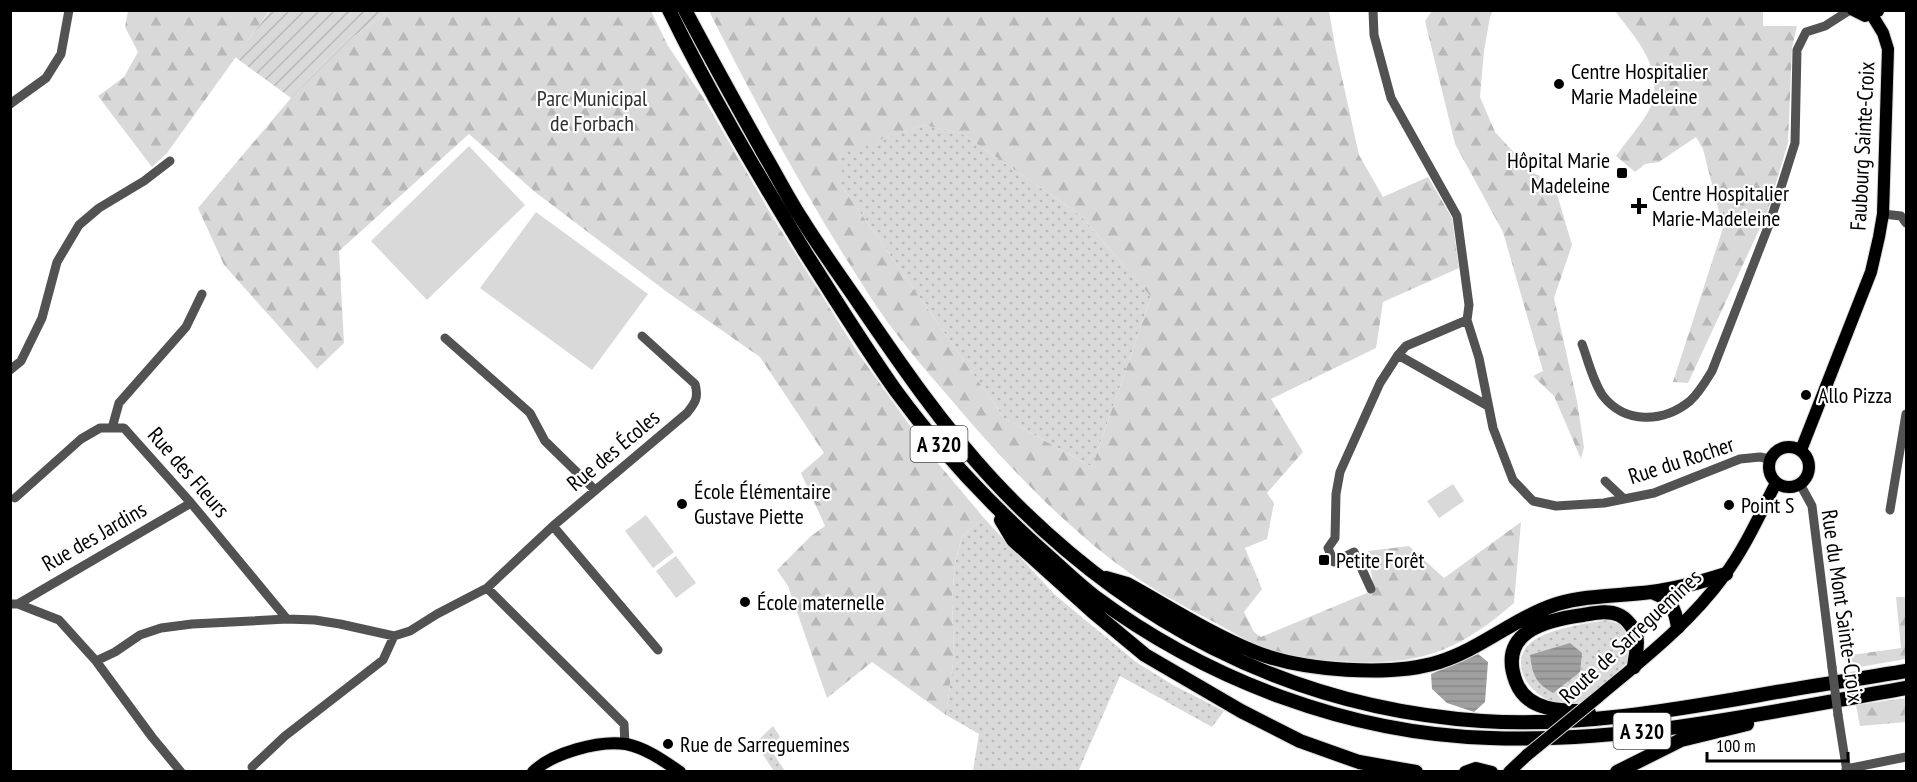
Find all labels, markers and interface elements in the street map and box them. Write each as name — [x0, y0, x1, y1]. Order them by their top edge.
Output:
place label: Centre Hospitalier Marie Madeleine — [1571, 57, 1708, 110]
street label: Faubourg Sainte-Croix — [1844, 61, 1880, 231]
marker: Centre Hospitalier Marie Madeleine — [1552, 77, 1566, 91]
park label: Parc Municipal de Forbach — [537, 84, 648, 137]
place label: Hôpital Marie Madeleine — [1507, 146, 1610, 199]
marker: Hôpital Marie Madeleine — [1615, 166, 1629, 180]
place label: Centre Hospitalier Marie-Madeleine — [1652, 179, 1789, 232]
marker: Centre Hospitalier Marie-Madeleine — [1630, 197, 1648, 215]
place label: Allo Pizza — [1818, 381, 1892, 409]
marker: Allo Pizza — [1799, 388, 1813, 402]
street label: Rue des Écoles — [561, 403, 665, 497]
street label: Rue des Fleurs — [142, 421, 236, 523]
road number: A 320 — [910, 426, 968, 462]
street label: Rue du Rocher — [1625, 430, 1737, 490]
place label: École Élémentaire Gustave Piette — [694, 477, 831, 530]
place label: Point S — [1741, 491, 1794, 519]
street label: Rue des Jardins — [37, 495, 151, 577]
marker: École Élémentaire Gustave Piette — [675, 497, 689, 511]
marker: Point S — [1722, 498, 1736, 512]
street label: Rue du Mont Sainte-Croix — [1816, 508, 1870, 704]
place label: Petite Forêt — [1336, 546, 1425, 574]
marker: Petite Forêt — [1317, 553, 1331, 567]
street label: Route de Sarreguemines — [1553, 563, 1707, 709]
place label: École maternelle — [757, 588, 884, 616]
marker: École maternelle — [738, 595, 752, 609]
road number: A 320 — [1614, 713, 1670, 749]
scale bar — [1707, 725, 1848, 763]
place label: Rue de Sarreguemines — [680, 730, 850, 758]
text: 100 m — [1716, 734, 1756, 757]
marker: Rue de Sarreguemines — [661, 737, 675, 751]

